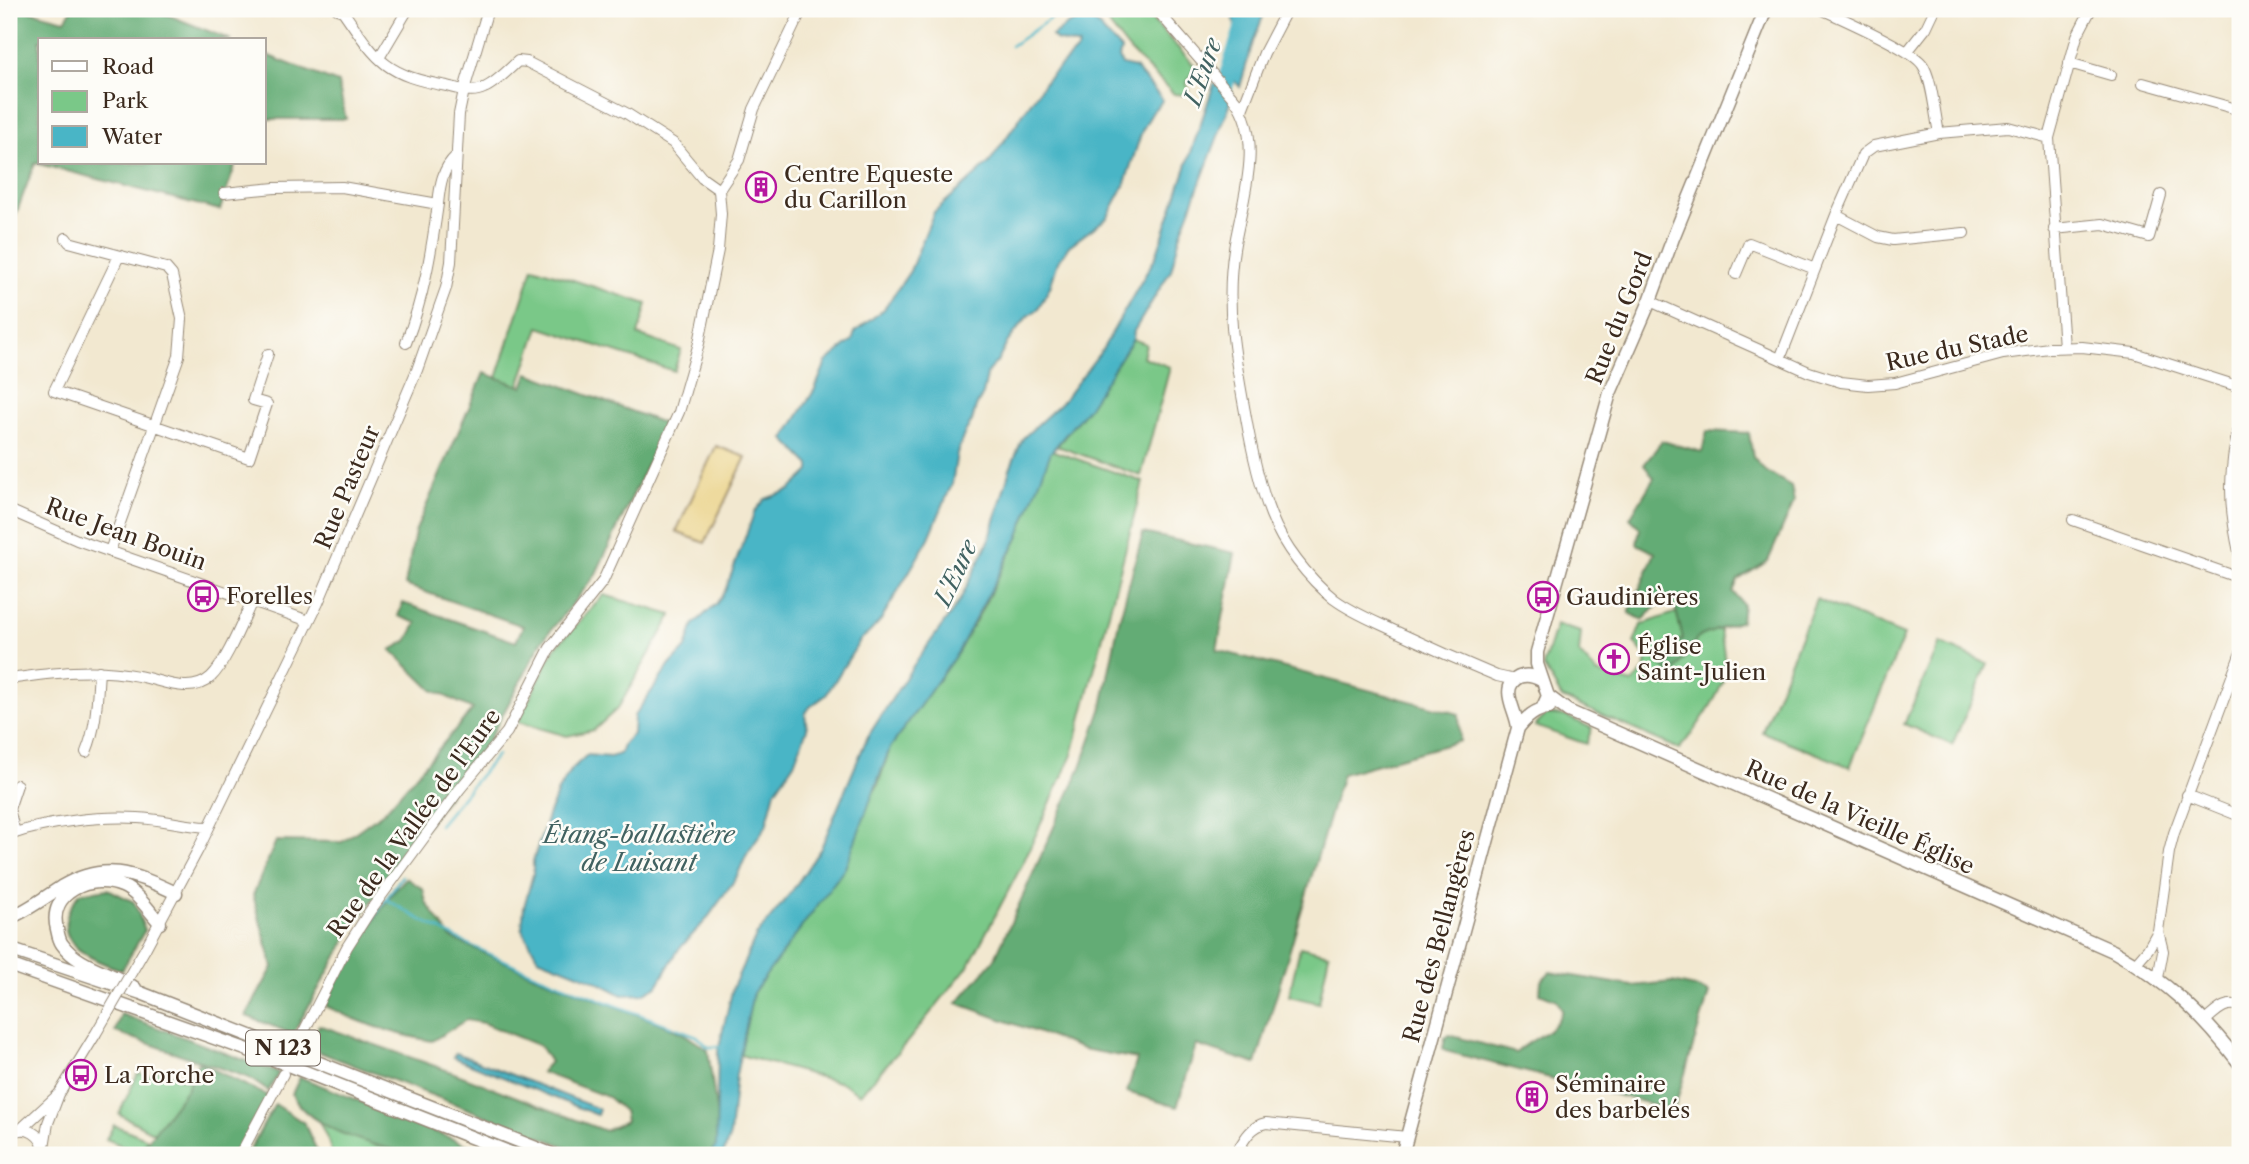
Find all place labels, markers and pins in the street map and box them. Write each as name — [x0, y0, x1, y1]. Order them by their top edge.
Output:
place label: Centre Equeste du Carillon — [784, 160, 953, 214]
building icon: Centre Equeste du Carillon — [744, 170, 778, 204]
bus stop icon: Forelles — [186, 579, 220, 613]
bus stop icon: Gaudinières — [1526, 580, 1560, 614]
place label: Forelles — [226, 582, 313, 610]
place label: Gaudinières — [1566, 583, 1698, 611]
place label: Église Saint-Julien — [1637, 632, 1766, 686]
church icon: Église Saint-Julien — [1597, 642, 1631, 676]
bus stop icon: La Torche — [64, 1058, 98, 1092]
place label: La Torche — [104, 1061, 214, 1089]
place label: Séminaire des barbelés — [1555, 1070, 1690, 1124]
building icon: Séminaire des barbelés — [1515, 1080, 1549, 1114]

